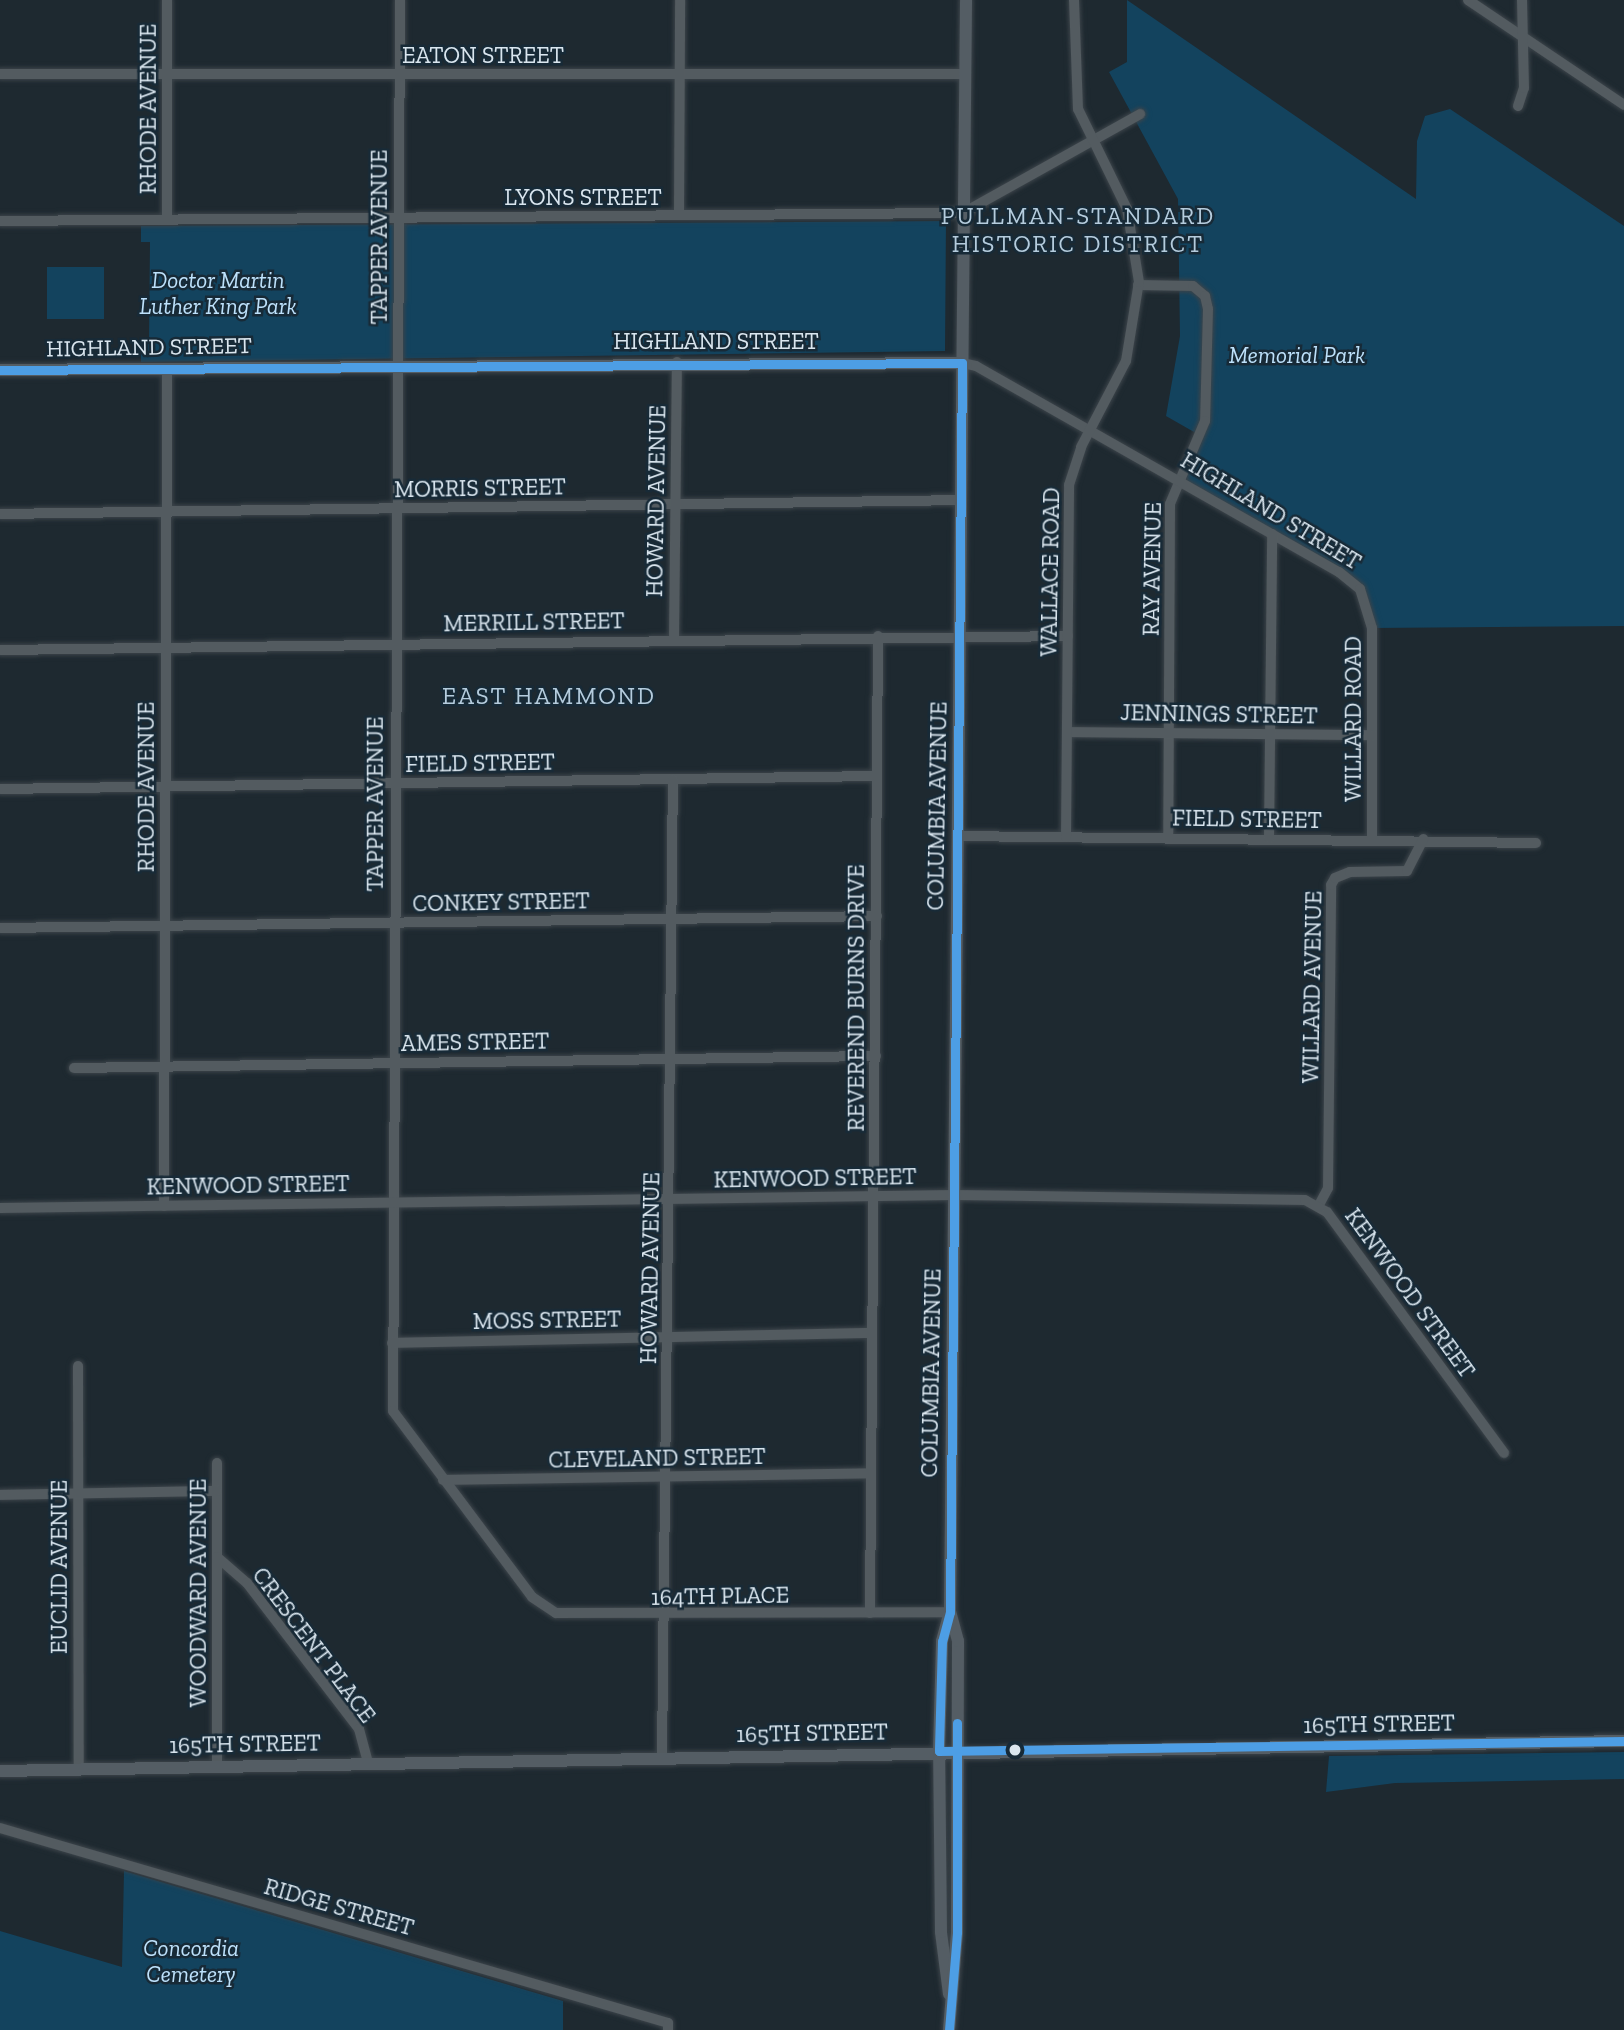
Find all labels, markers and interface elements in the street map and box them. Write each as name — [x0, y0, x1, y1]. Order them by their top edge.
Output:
street label: RHODE AVENUE — [134, 23, 162, 195]
street label: EATON STREET — [402, 41, 564, 69]
street label: TAPPER AVENUE — [365, 149, 393, 325]
street label: LYONS STREET — [504, 183, 662, 211]
district label: PULLMAN-STANDARD HISTORIC DISTRICT — [943, 202, 1213, 258]
park label: Doctor Martin Luther King Park — [139, 266, 297, 320]
street label: HIGHLAND STREET — [613, 327, 819, 355]
street label: HIGHLAND STREET — [46, 331, 252, 363]
park label: Memorial Park — [1229, 341, 1365, 369]
street label: HOWARD AVENUE — [641, 404, 671, 598]
street label: HIGHLAND STREET — [1176, 446, 1366, 576]
street label: MORRIS STREET — [394, 473, 566, 503]
street label: WALLACE ROAD — [1035, 487, 1065, 657]
street label: RAY AVENUE — [1137, 501, 1167, 637]
street label: MERRILL STREET — [443, 607, 625, 637]
street label: WILLARD ROAD — [1339, 636, 1367, 802]
district label: EAST HAMMOND — [443, 682, 655, 710]
street label: JENNINGS STREET — [1120, 698, 1318, 730]
street label: RHODE AVENUE — [132, 701, 160, 873]
street label: COLUMBIA AVENUE — [921, 701, 953, 911]
street label: TAPPER AVENUE — [361, 716, 389, 892]
street label: FIELD STREET — [405, 748, 555, 778]
street label: FIELD STREET — [1172, 804, 1322, 834]
street label: REVEREND BURNS DRIVE — [842, 864, 870, 1132]
street label: CONKEY STREET — [412, 887, 590, 917]
street label: WILLARD AVENUE — [1297, 890, 1327, 1084]
street label: AMES STREET — [401, 1027, 549, 1057]
street label: KENWOOD STREET — [713, 1162, 917, 1194]
street label: KENWOOD STREET — [146, 1169, 350, 1201]
street label: HOWARD AVENUE — [635, 1171, 665, 1365]
street label: KENWOOD STREET — [1339, 1203, 1481, 1383]
street label: COLUMBIA AVENUE — [915, 1268, 947, 1478]
street label: MOSS STREET — [473, 1305, 621, 1335]
street label: CLEVELAND STREET — [548, 1442, 766, 1474]
street label: WOODWARD AVENUE — [184, 1478, 212, 1708]
street label: EUCLID AVENUE — [45, 1480, 73, 1654]
street label: CRESCENT PLACE — [246, 1562, 382, 1728]
street label: 164TH PLACE — [651, 1581, 789, 1611]
street label: 165TH STREET — [1303, 1709, 1455, 1739]
street label: 165TH STREET — [736, 1718, 888, 1748]
street label: 165TH STREET — [169, 1729, 321, 1759]
unlabelled marker — [1008, 1743, 1022, 1757]
street label: RIDGE STREET — [261, 1872, 417, 1942]
park label: Concordia Cemetery — [143, 1934, 239, 1988]

